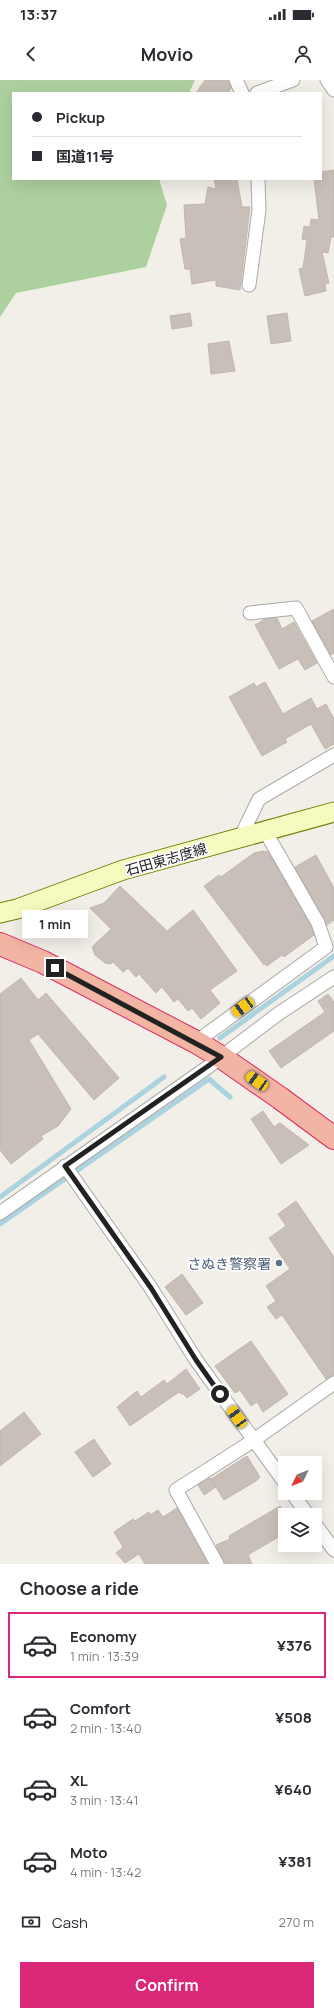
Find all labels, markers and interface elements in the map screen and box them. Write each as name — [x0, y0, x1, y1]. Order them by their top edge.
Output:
text: 13:37 — [20, 4, 57, 25]
text: Movio — [141, 42, 193, 66]
icon: back — [20, 43, 42, 65]
icon: person — [292, 43, 314, 65]
text: Pickup — [56, 107, 105, 128]
text: 国道11号 — [56, 146, 114, 167]
street label: 石田東志度線 — [123, 838, 209, 880]
callout: 1 min — [22, 910, 88, 938]
text: 1 min — [39, 915, 71, 933]
route end — [46, 959, 64, 977]
car — [230, 995, 256, 1019]
car — [244, 1069, 270, 1093]
place label: さぬき警察署 — [187, 1254, 271, 1273]
marker: さぬき警察署 — [274, 1258, 284, 1268]
route start — [211, 1385, 229, 1403]
car — [225, 1404, 249, 1430]
north arrow — [278, 1456, 322, 1500]
map controls — [278, 1456, 322, 1552]
button: layers — [278, 1508, 322, 1552]
text: Choose a ride — [20, 1576, 139, 1600]
text: Economy — [70, 1626, 137, 1647]
icon: car — [22, 1627, 58, 1663]
text: ¥376 — [277, 1635, 312, 1656]
text: 1 min · 13:39 — [70, 1647, 139, 1665]
text: Comfort — [70, 1698, 131, 1719]
icon: car — [22, 1699, 58, 1735]
text: ¥508 — [275, 1707, 312, 1728]
text: 2 min · 13:40 — [70, 1719, 142, 1737]
text: XL — [70, 1770, 88, 1791]
icon: car — [22, 1771, 58, 1807]
text: ¥640 — [275, 1779, 312, 1800]
text: 3 min · 13:41 — [70, 1791, 139, 1809]
text: Moto — [70, 1842, 107, 1863]
icon: car — [22, 1843, 58, 1879]
text: ¥381 — [278, 1851, 312, 1872]
text: 4 min · 13:42 — [70, 1863, 141, 1881]
icon: cash — [20, 1911, 42, 1933]
text: Cash — [52, 1912, 88, 1933]
text: 270 m — [279, 1913, 314, 1931]
button: Confirm — [20, 1962, 314, 2008]

